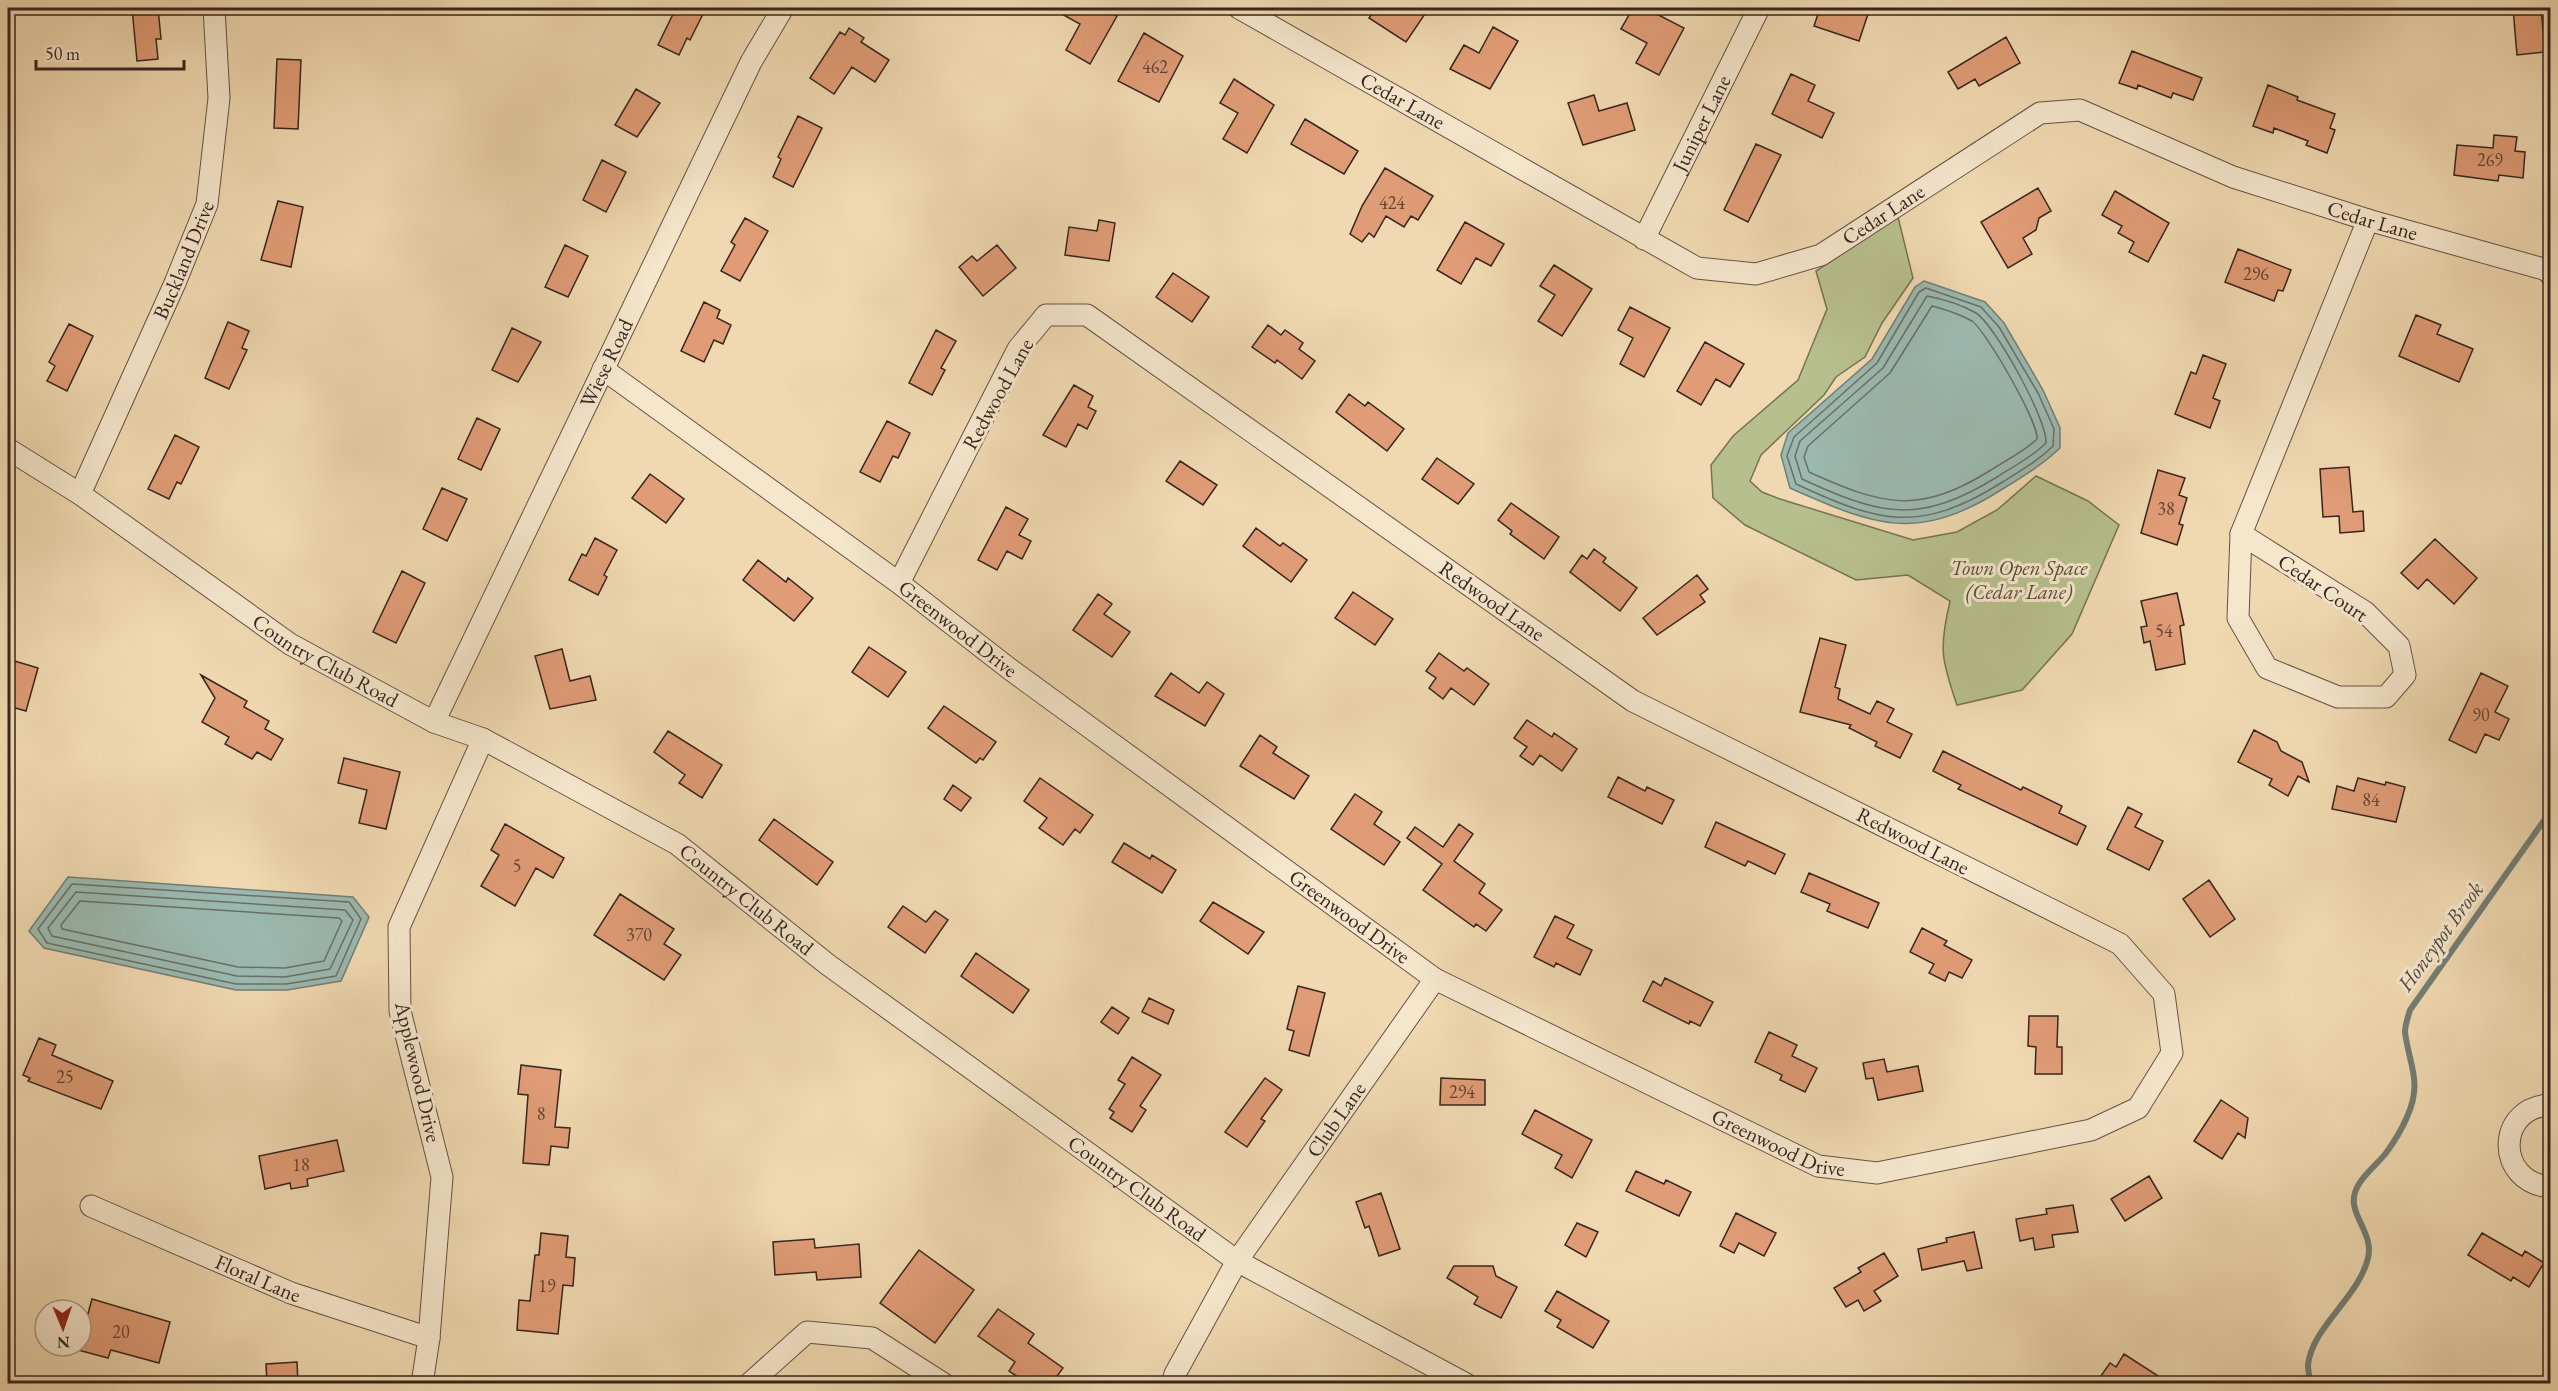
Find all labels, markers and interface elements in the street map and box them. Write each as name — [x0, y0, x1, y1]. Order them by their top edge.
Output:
scale bar — [36, 33, 184, 71]
text: 50 m — [45, 42, 80, 65]
house number: 462 — [1142, 55, 1168, 78]
street label: Cedar Lane — [1356, 66, 1450, 135]
street label: Juniper Lane — [1665, 70, 1736, 178]
house number: 269 — [2477, 148, 2503, 171]
street label: Cedar Lane — [1837, 177, 1929, 251]
house number: 424 — [1379, 191, 1405, 214]
street label: Cedar Lane — [2324, 194, 2421, 246]
street label: Buckland Drive — [146, 197, 220, 323]
house number: 296 — [2243, 262, 2269, 285]
street label: Wiese Road — [573, 314, 639, 412]
street label: Redwood Lane — [956, 333, 1039, 454]
house number: 38 — [2157, 497, 2175, 520]
street label: Cedar Court — [2273, 548, 2374, 628]
street label: Redwood Lane — [1434, 554, 1550, 647]
park label: Town Open Space (Cedar Lane) — [1951, 554, 2088, 605]
street label: Greenwood Drive — [893, 574, 1023, 683]
street label: Country Club Road — [247, 607, 404, 713]
house number: 54 — [2155, 619, 2173, 642]
house number: 90 — [2472, 703, 2490, 726]
house number: 84 — [2362, 788, 2380, 811]
street label: Redwood Lane — [1852, 801, 1974, 880]
street label: Country Club Road — [674, 837, 820, 961]
house number: 5 — [513, 854, 521, 877]
street label: Greenwood Drive — [1284, 863, 1416, 970]
water label: Honeypot Brook — [2390, 876, 2490, 998]
house number: 370 — [626, 923, 652, 946]
street label: Applewood Drive — [389, 998, 448, 1145]
house number: 25 — [56, 1065, 74, 1088]
street label: Club Lane — [1300, 1076, 1372, 1162]
house number: 294 — [1449, 1080, 1475, 1103]
house number: 8 — [537, 1102, 545, 1125]
street label: Greenwood Drive — [1707, 1102, 1846, 1182]
street label: Country Club Road — [1063, 1129, 1212, 1248]
house number: 18 — [292, 1153, 310, 1176]
street label: Floral Lane — [211, 1248, 304, 1308]
house number: 19 — [538, 1274, 556, 1297]
north arrow — [33, 1298, 93, 1358]
house number: 20 — [112, 1320, 130, 1343]
text: N — [57, 1332, 70, 1353]

